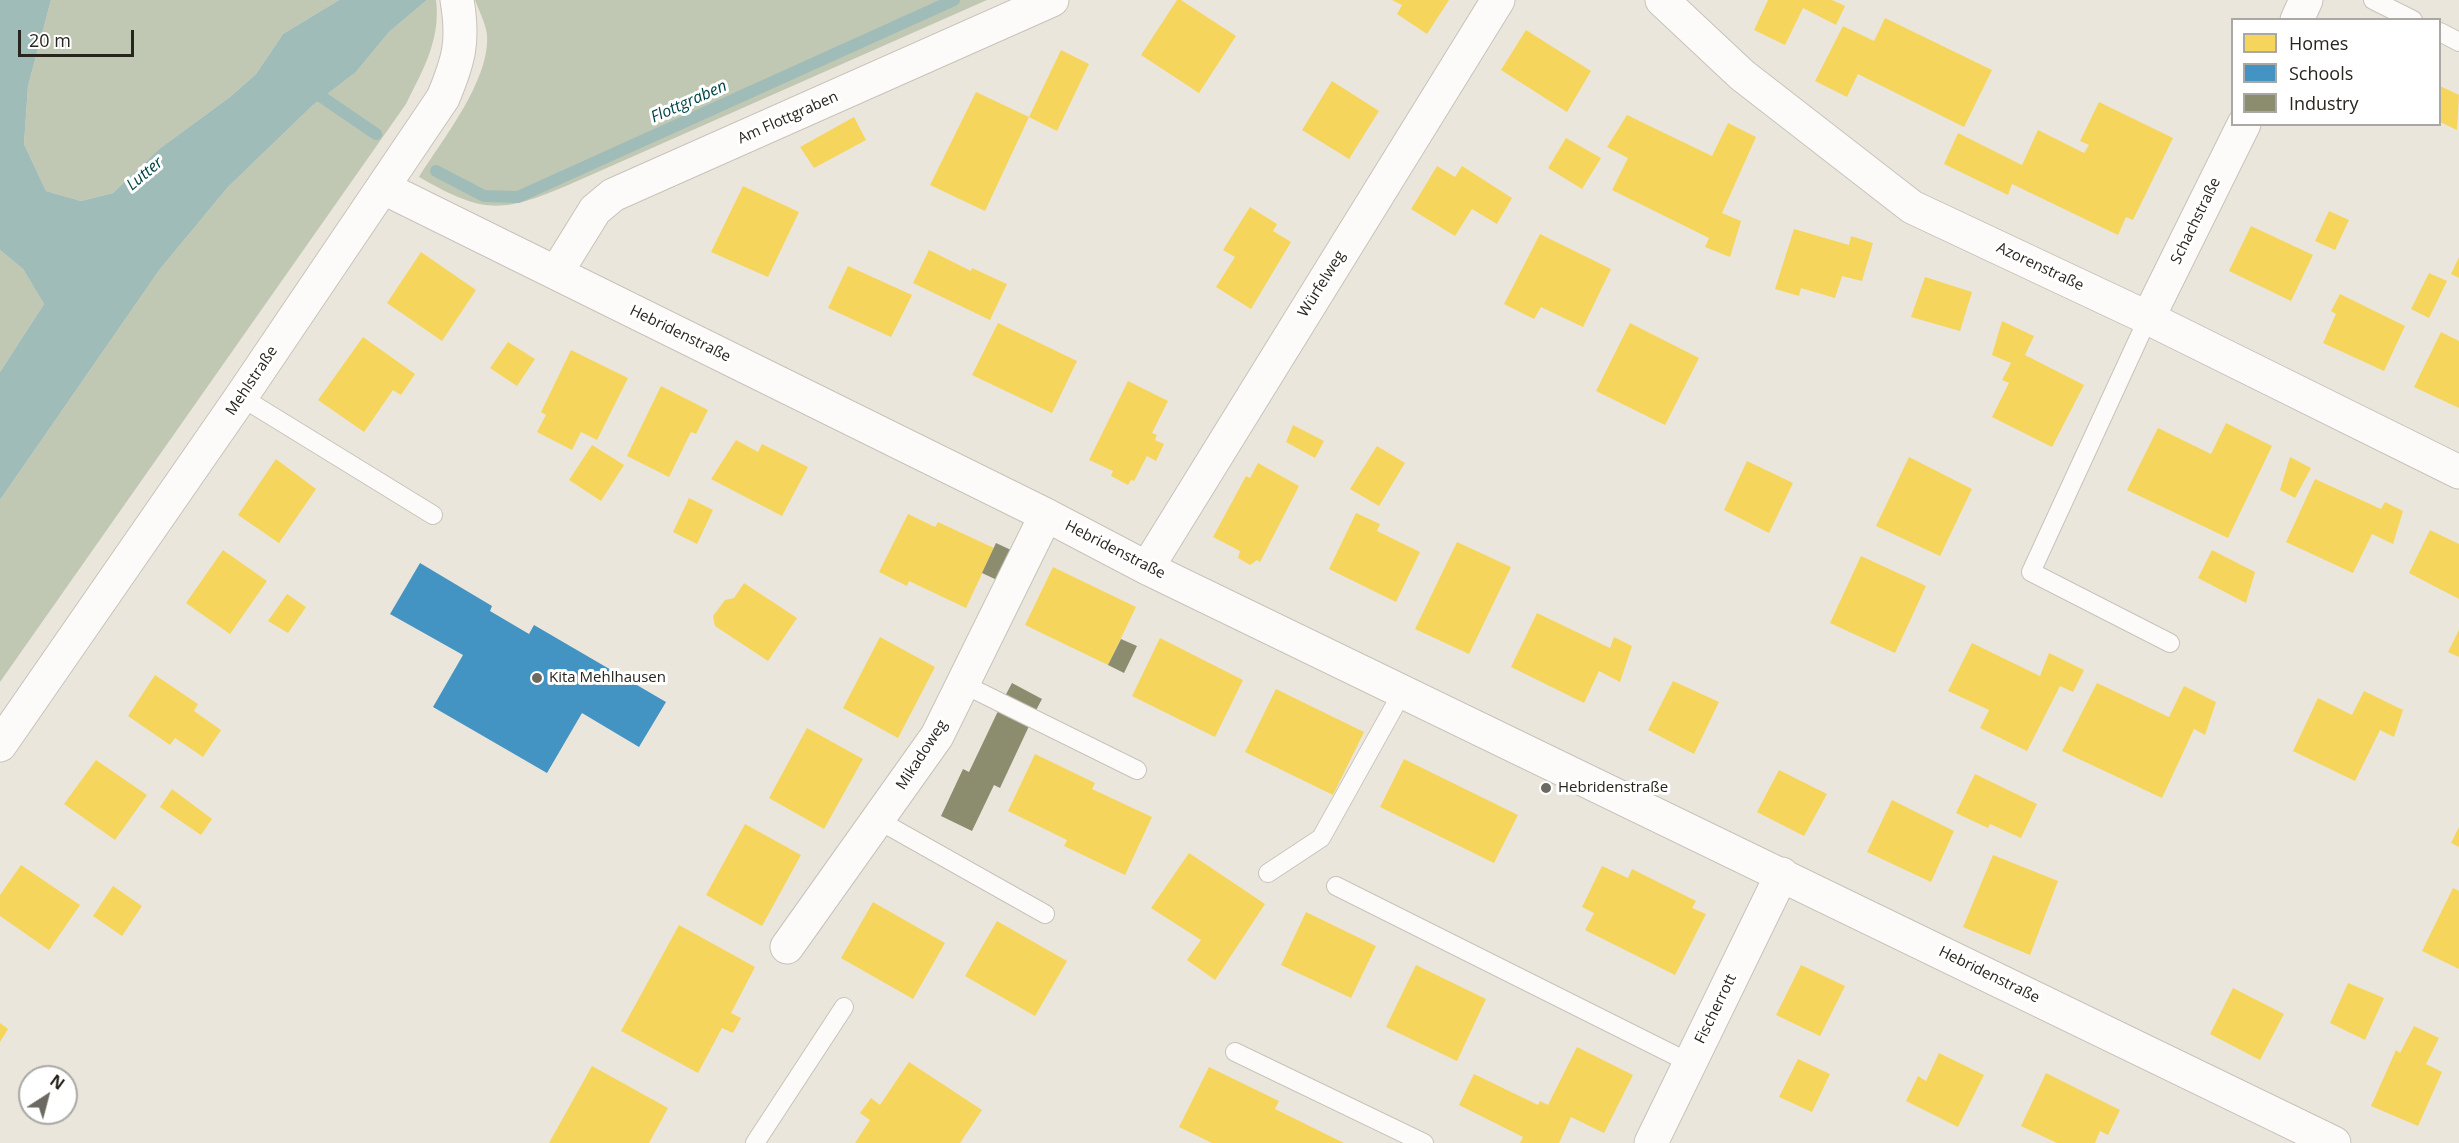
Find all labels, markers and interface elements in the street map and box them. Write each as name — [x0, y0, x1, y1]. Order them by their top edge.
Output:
scale bar — [21, 18, 136, 56]
legend — [2231, 18, 2441, 126]
text: 20 m — [29, 28, 71, 52]
text: Homes — [2289, 31, 2348, 55]
text: Schools — [2289, 61, 2353, 85]
water label: Flottgraben — [648, 77, 730, 127]
street label: Am Flottgraben — [735, 88, 841, 148]
text: Industry — [2289, 91, 2359, 115]
water label: Lutter — [123, 153, 167, 195]
street label: Schachstraße — [2167, 175, 2225, 267]
street label: Azorenstraße — [1994, 239, 2086, 295]
street label: Würfelweg — [1295, 248, 1349, 320]
street label: Hebridenstraße — [627, 302, 733, 366]
street label: Mehlstraße — [222, 343, 282, 419]
street label: Hebridenstraße — [1062, 517, 1168, 583]
place label: Kita Mehlhausen — [549, 669, 666, 687]
marker: Kita Mehlhausen — [530, 671, 544, 685]
street label: Mikadoweg — [893, 717, 951, 793]
place label: Hebridenstraße — [1558, 779, 1668, 797]
marker: Hebridenstraße — [1539, 781, 1553, 795]
street label: Hebridenstraße — [1936, 943, 2042, 1007]
street label: Fischerrott — [1691, 971, 1741, 1047]
north arrow — [18, 1065, 78, 1125]
text: N — [46, 1069, 69, 1095]

